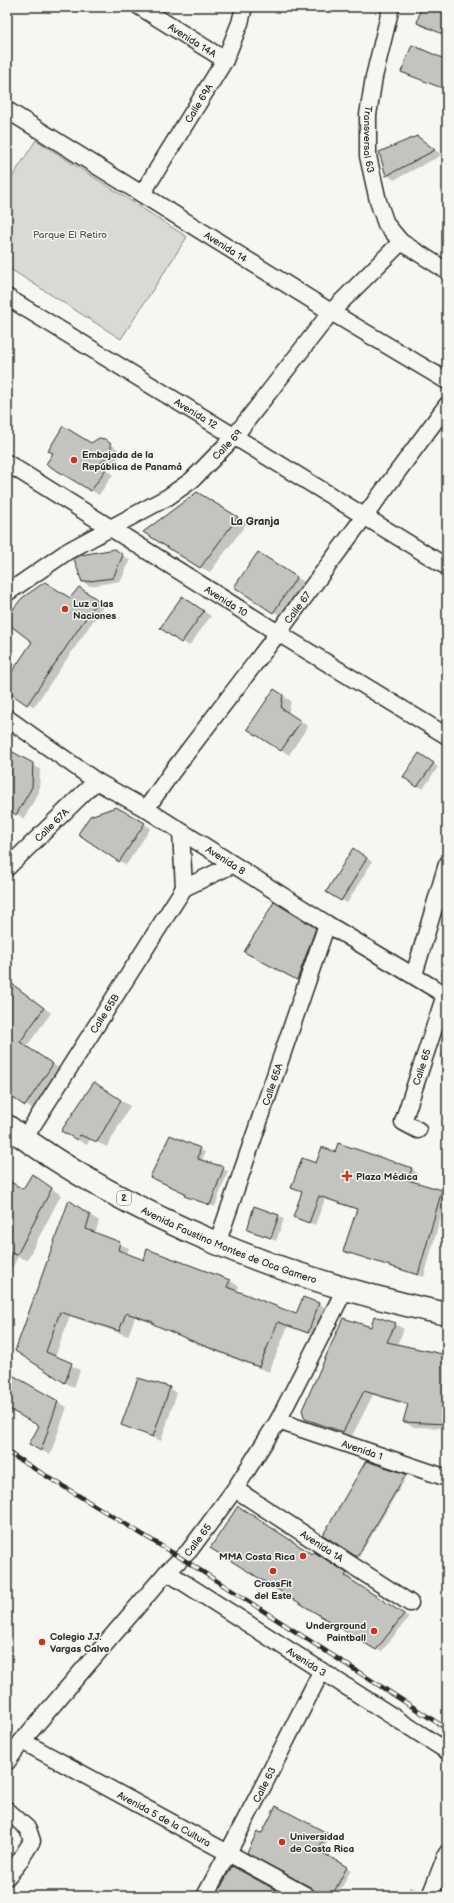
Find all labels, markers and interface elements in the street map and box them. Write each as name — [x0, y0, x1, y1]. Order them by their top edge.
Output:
street label: Avenida 14A — [166, 21, 219, 61]
street label: Calle 69A — [183, 81, 216, 125]
street label: Transversal 63 — [361, 105, 377, 174]
park label: Parque El Retiro — [33, 229, 107, 241]
street label: Avenida 14 — [202, 229, 249, 265]
street label: Avenida 12 — [172, 396, 220, 432]
street label: Calle 69 — [210, 427, 245, 463]
place label: Embajada de la República de Panamá — [82, 449, 182, 473]
marker: Embajada de la República de Panamá — [69, 455, 79, 465]
district label: La Granja — [230, 515, 280, 528]
street label: Avenida 10 — [202, 584, 250, 619]
street label: Calle 67 — [282, 589, 314, 626]
place label: Luz a las Naciones — [73, 598, 116, 622]
marker: Luz a las Naciones — [60, 604, 70, 614]
street label: Calle 67A — [32, 805, 72, 845]
street label: Avenida 8 — [203, 844, 247, 878]
street label: Calle 65B — [88, 992, 122, 1036]
street label: Calle 65 — [411, 1047, 434, 1087]
street label: Calle 65A — [260, 1061, 286, 1107]
marker: Plaza Médica — [341, 1170, 353, 1182]
place label: Plaza Médica — [356, 1171, 418, 1183]
road number: 2 — [117, 1191, 131, 1205]
street label: Avenida Faustino Montes de Oca Gamero — [139, 1204, 318, 1287]
street label: Avenida 1 — [340, 1438, 384, 1463]
street label: Calle 65 — [182, 1521, 214, 1559]
street label: Avenida 1A — [298, 1528, 346, 1565]
place label: MMA Costa Rica — [219, 1551, 295, 1563]
marker: MMA Costa Rica — [298, 1551, 308, 1561]
marker: CrossFit del Este — [268, 1566, 278, 1576]
place label: CrossFit del Este — [254, 1578, 293, 1602]
place label: Underground Paintball — [306, 1620, 366, 1644]
marker: Underground Paintball — [369, 1626, 379, 1636]
place label: Colegio J.J. Vargas Calvo — [50, 1631, 110, 1655]
marker: Colegio J.J. Vargas Calvo — [37, 1637, 47, 1647]
street label: Avenida 3 — [284, 1645, 328, 1679]
street label: Calle 63 — [251, 1765, 279, 1805]
street label: Avenida 5 de la Cultura — [115, 1789, 213, 1850]
place label: Universidad de Costa Rica — [290, 1831, 354, 1855]
marker: Universidad de Costa Rica — [277, 1837, 287, 1847]

